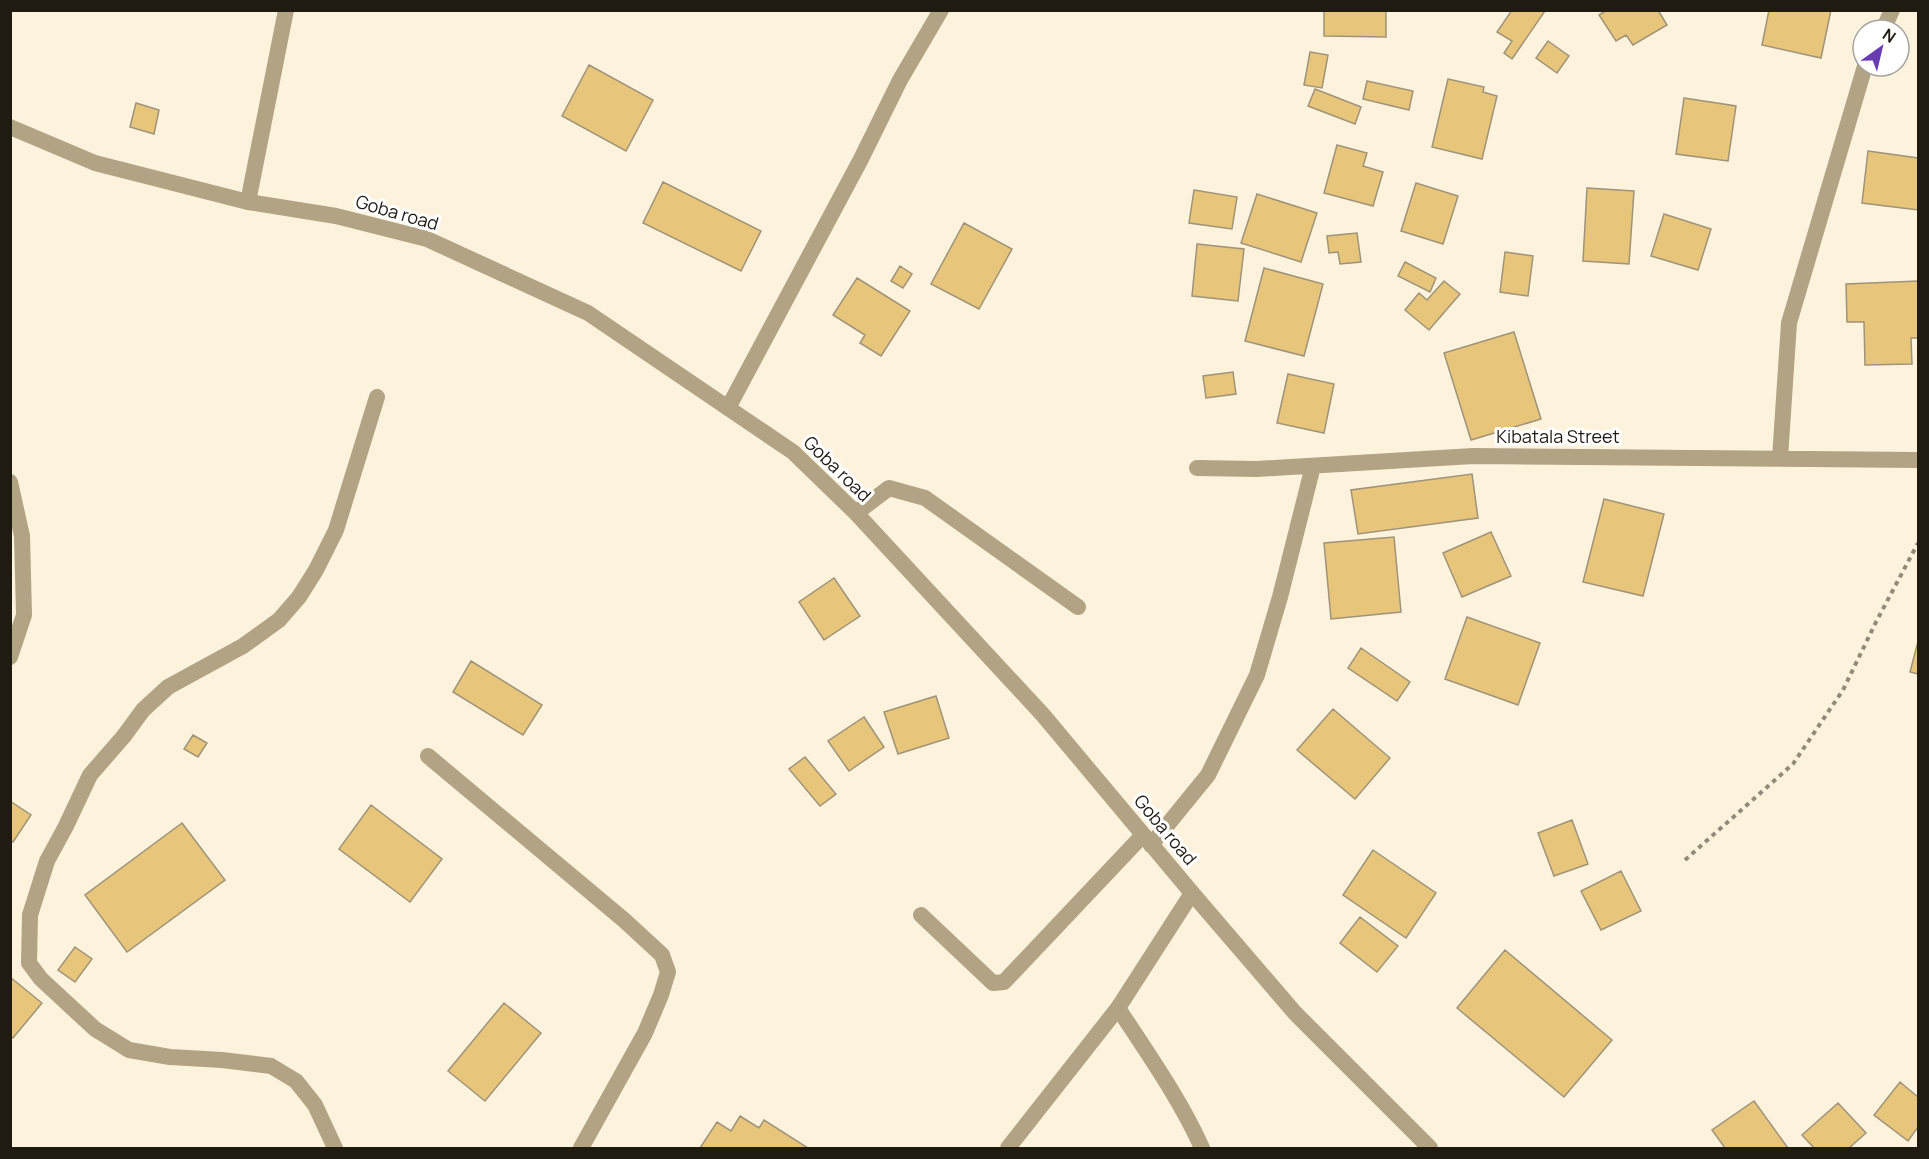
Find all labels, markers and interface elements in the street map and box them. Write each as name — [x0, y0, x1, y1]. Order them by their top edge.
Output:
north arrow — [1851, 18, 1911, 78]
text: N — [1878, 23, 1900, 48]
street label: Goba road — [353, 189, 442, 235]
street label: Kibatala Street — [1496, 424, 1620, 448]
street label: Goba road — [799, 430, 877, 507]
street label: Goba road — [1129, 789, 1202, 870]

